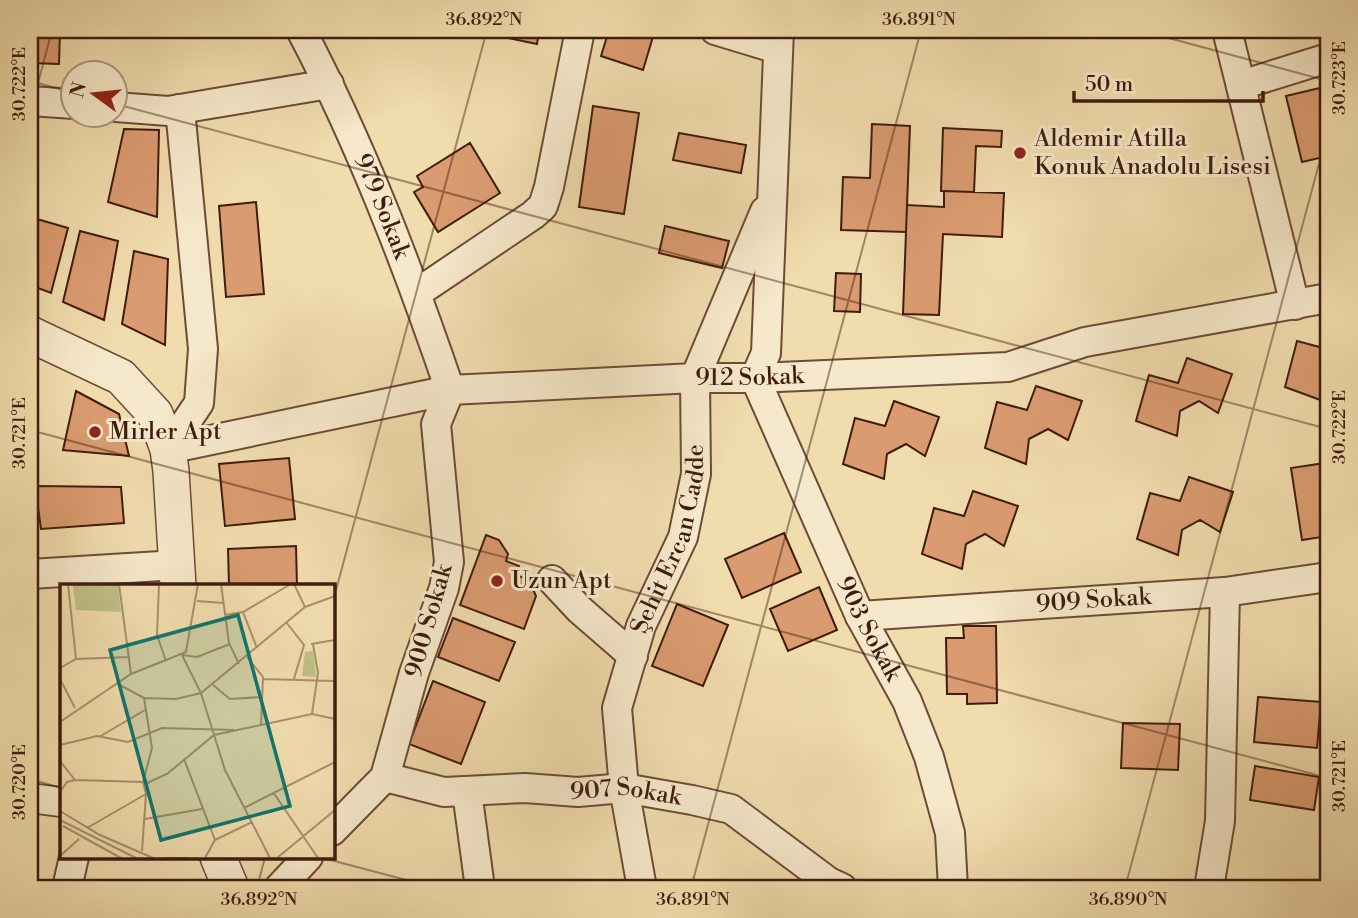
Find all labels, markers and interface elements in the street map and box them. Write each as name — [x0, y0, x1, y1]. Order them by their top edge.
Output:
text: 36.892°N — [445, 8, 523, 31]
text: 36.891°N — [882, 8, 957, 31]
text: 30.723°E — [1328, 41, 1351, 115]
text: 30.722°E — [8, 47, 31, 121]
north arrow — [60, 60, 130, 130]
scale bar — [1074, 60, 1264, 104]
text: 50 m — [1085, 72, 1133, 98]
text: N — [65, 79, 92, 100]
place label: Aldemir Atilla Konuk Anadolu Lisesi — [1033, 124, 1271, 182]
marker: Aldemir Atilla Konuk Anadolu Lisesi — [1012, 145, 1028, 161]
street label: 979 Sokak — [347, 149, 417, 265]
street label: 912 Sokak — [695, 361, 806, 393]
text: 30.722°E — [1328, 390, 1351, 464]
text: 30.721°E — [8, 397, 31, 469]
place label: Mirler Apt — [109, 417, 222, 447]
marker: Mirler Apt — [87, 424, 103, 440]
street label: Şehit Ercan Cadde — [625, 444, 712, 637]
street label: 900 Sokak — [399, 559, 460, 681]
place label: Uzun Apt — [511, 566, 612, 596]
street label: 903 Sokak — [829, 572, 909, 688]
marker: Uzun Apt — [489, 573, 505, 589]
street label: 909 Sokak — [1035, 582, 1153, 619]
inset map — [60, 584, 334, 858]
text: 30.721°E — [1328, 740, 1351, 812]
text: 30.720°E — [8, 744, 31, 820]
street label: 907 Sokak — [569, 772, 685, 813]
text: 36.892°N — [220, 888, 298, 911]
text: 36.891°N — [656, 888, 731, 911]
text: 36.890°N — [1089, 888, 1168, 911]

